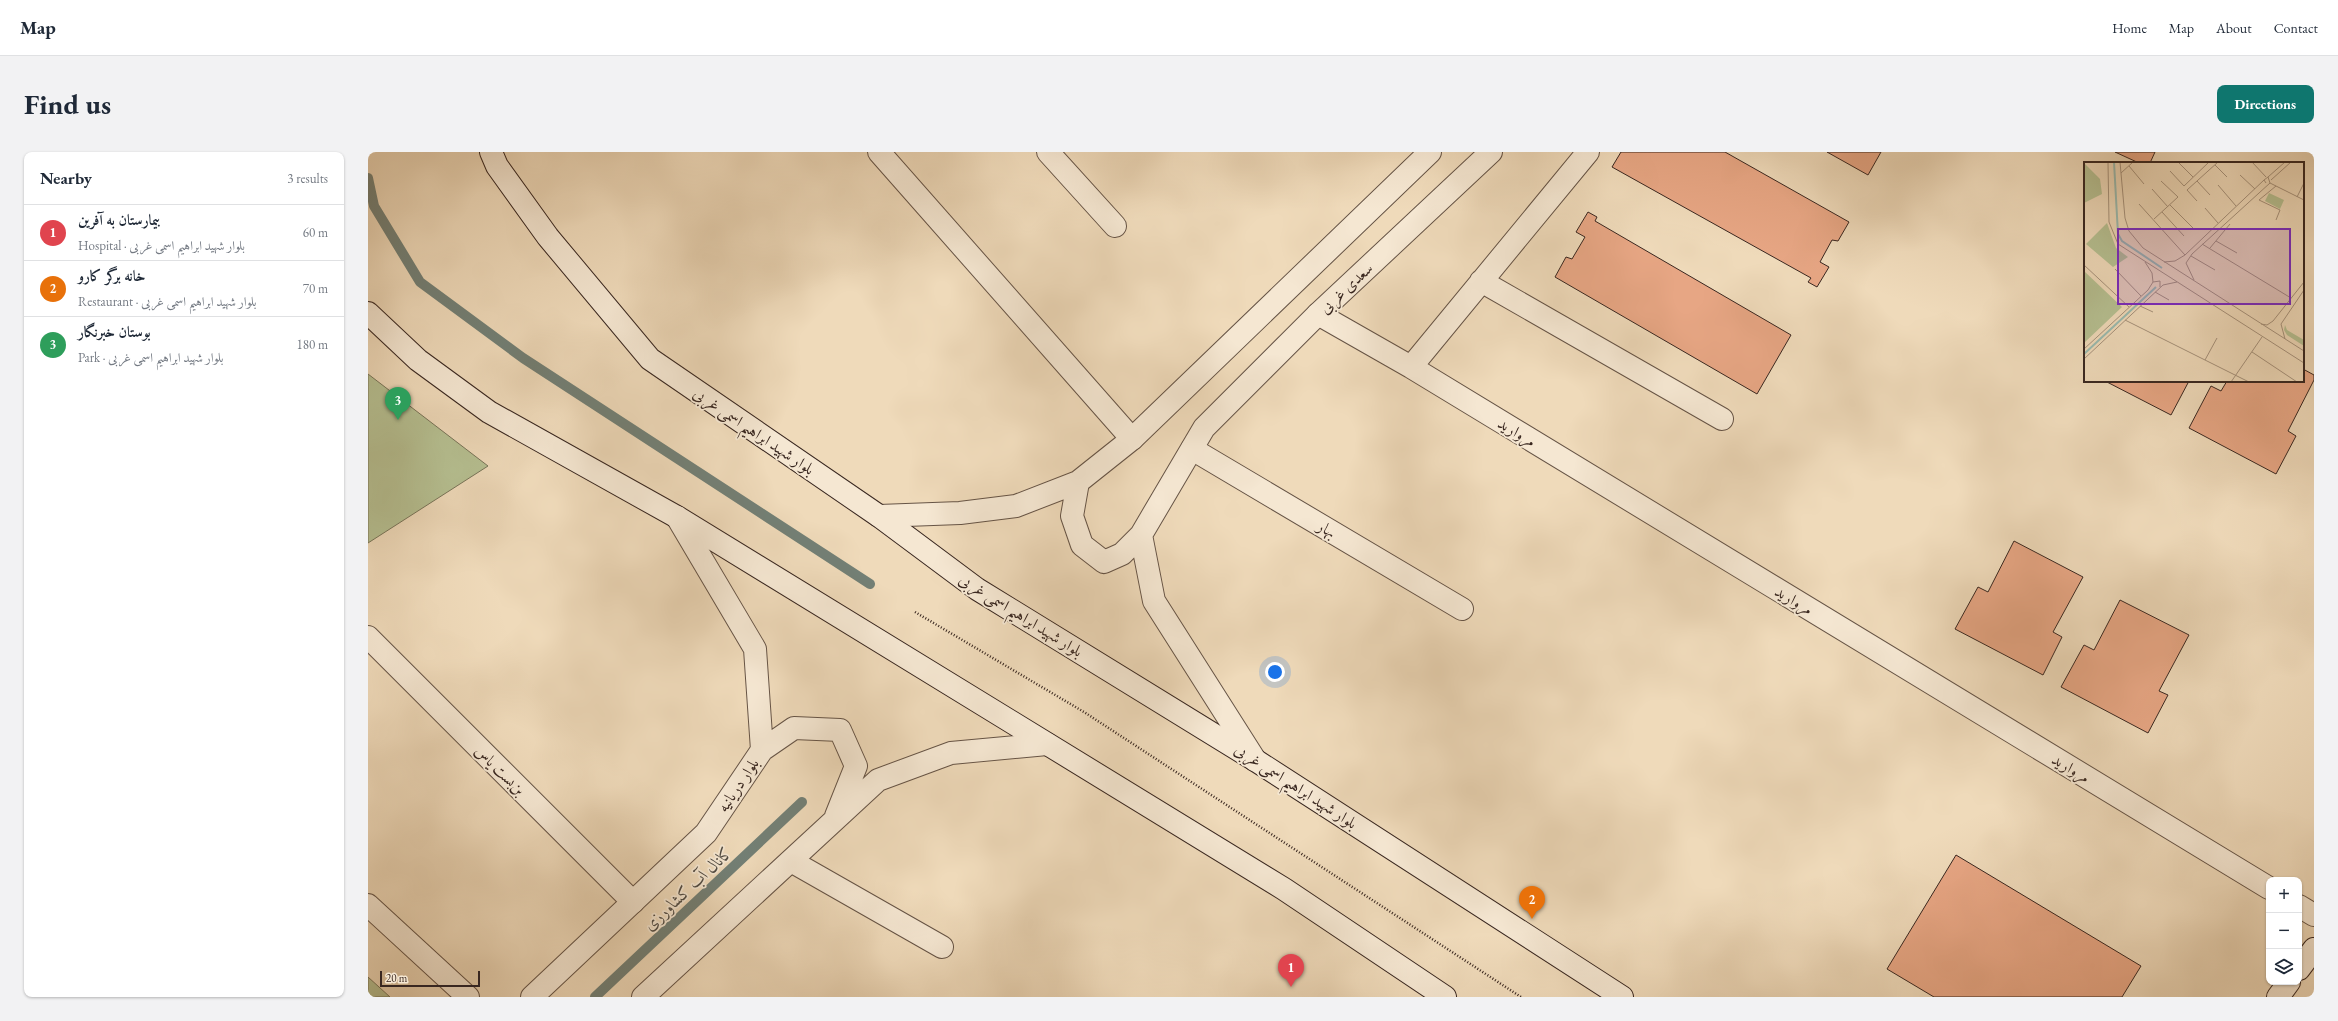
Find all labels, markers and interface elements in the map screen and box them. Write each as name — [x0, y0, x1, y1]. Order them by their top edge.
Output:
text: Map — [20, 15, 56, 40]
text: Home — [2112, 19, 2147, 37]
text: Map — [2169, 19, 2194, 37]
text: About — [2216, 19, 2252, 37]
text: Contact — [2274, 19, 2318, 37]
button: Directions — [2217, 85, 2314, 123]
text: Find us — [24, 86, 111, 122]
inset map — [2084, 162, 2304, 382]
text: Nearby — [40, 167, 92, 189]
text: 3 results — [287, 170, 328, 187]
text: بیمارستان به آفرین — [78, 210, 160, 229]
text: 1 — [50, 224, 56, 241]
text: 60 m — [303, 224, 328, 241]
text: Hospital · بلوار شهید ابراهیم اسمی غربی — [78, 237, 245, 254]
street label: سعدی غربی — [1315, 258, 1378, 319]
text: خانه برگر کارو — [78, 266, 145, 285]
text: 2 — [50, 280, 56, 297]
text: 70 m — [303, 280, 328, 297]
text: Restaurant · بلوار شهید ابراهیم اسمی غربی — [78, 293, 257, 310]
text: بوستان خبرنگار — [78, 322, 151, 341]
text: 3 — [50, 336, 56, 353]
text: 180 m — [297, 336, 328, 353]
text: Park · بلوار شهید ابراهیم اسمی غربی — [78, 349, 224, 366]
street label: بلوار شهید ابراهیم اسمی غربی — [686, 383, 819, 484]
pin: 3 — [385, 387, 411, 420]
street label: مروارید — [1493, 412, 1540, 452]
street label: بهار — [1312, 514, 1340, 543]
street label: بلوار شهید ابراهیم اسمی غربی — [952, 568, 1087, 667]
street label: مروارید — [1770, 580, 1817, 620]
your location — [1265, 662, 1285, 682]
street label: بلوار شهید ابراهیم اسمی غربی — [1227, 738, 1361, 839]
street label: بن‌بست یاس — [470, 740, 530, 800]
street label: مروارید — [2047, 748, 2094, 788]
street label: بلوار دریانیه — [712, 754, 764, 816]
water label: کانال آب کشاورزی — [638, 841, 738, 935]
map controls — [2266, 877, 2302, 985]
button: + — [2266, 877, 2302, 913]
pin: 2 — [1519, 886, 1545, 919]
button: − — [2266, 913, 2302, 949]
button: layers — [2266, 949, 2302, 985]
pin: 1 — [1278, 954, 1304, 987]
scale bar — [380, 969, 480, 988]
text: 20 m — [386, 971, 407, 985]

